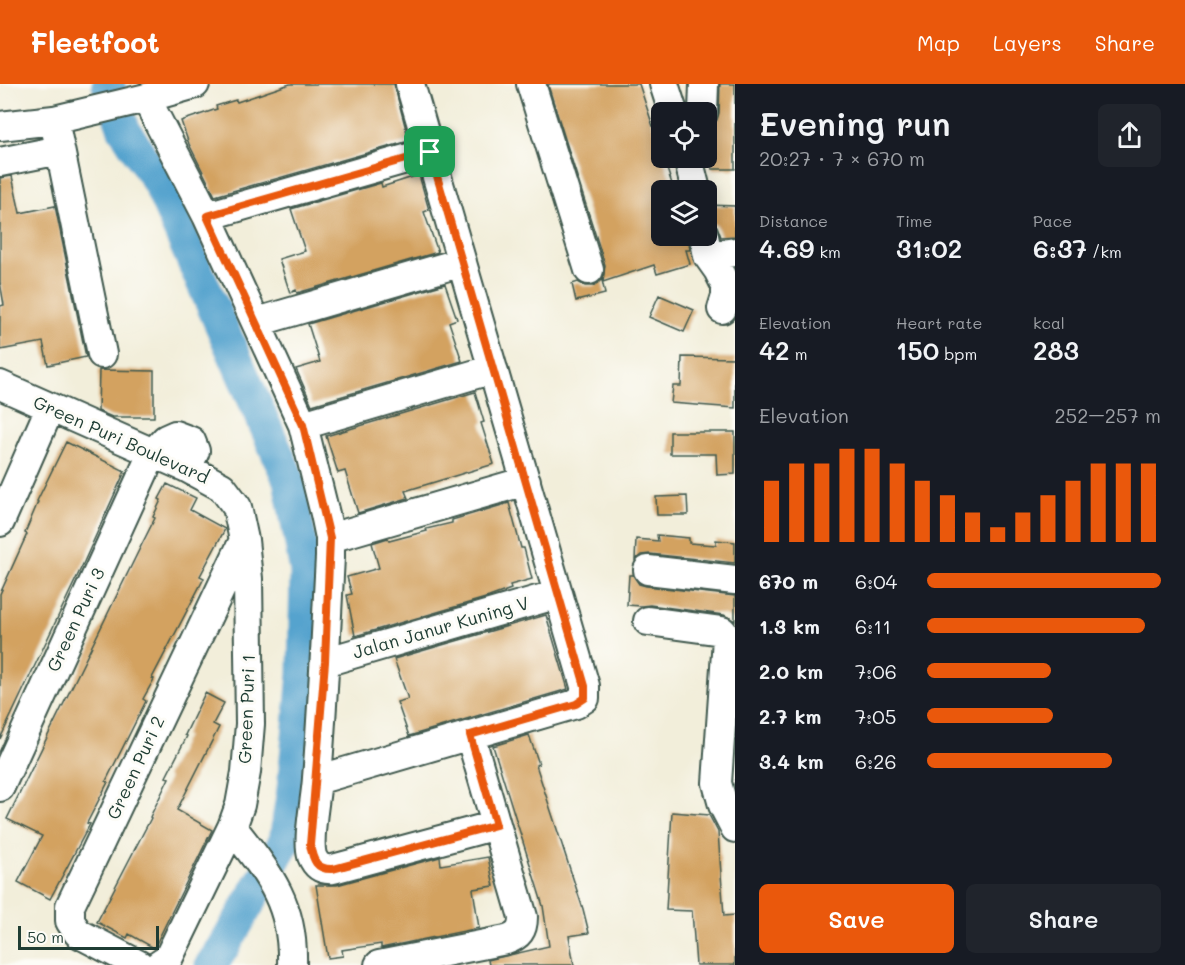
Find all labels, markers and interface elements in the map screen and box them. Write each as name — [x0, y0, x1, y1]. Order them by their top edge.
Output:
text: Fleetfoot — [30, 24, 160, 60]
text: Map — [917, 29, 960, 56]
text: Layers — [993, 29, 1062, 56]
text: Share — [1095, 29, 1155, 56]
text: Evening run — [759, 101, 951, 144]
map controls — [651, 102, 717, 246]
button: locate — [651, 102, 717, 168]
button: share — [1098, 104, 1161, 167]
pin — [404, 126, 455, 177]
icon: arrive — [413, 135, 446, 168]
text: 20:27 · 7 × 670 m — [759, 145, 925, 171]
button: layers — [651, 180, 717, 246]
text: Distance — [759, 210, 828, 231]
text: Time — [896, 210, 932, 231]
text: Pace — [1033, 210, 1072, 231]
text: 4.69 — [759, 231, 814, 265]
text: 31:02 — [896, 231, 962, 265]
text: 6:37 — [1033, 231, 1087, 265]
text: km — [814, 241, 841, 262]
text: /km — [1087, 241, 1122, 262]
text: Elevation — [759, 312, 831, 333]
text: Heart rate — [896, 312, 982, 333]
text: kcal — [1033, 312, 1065, 333]
text: 42 — [759, 333, 790, 367]
text: 150 — [896, 333, 939, 367]
text: 283 — [1033, 333, 1079, 367]
text: m — [790, 343, 807, 364]
text: bpm — [939, 343, 977, 364]
street label: Green Puri Boulevard — [30, 389, 213, 489]
text: Elevation — [759, 402, 849, 428]
text: 252–257 m — [1054, 402, 1161, 428]
street label: Green Puri 3 — [41, 564, 110, 675]
text: 670 m — [759, 568, 818, 594]
text: 6:04 — [855, 568, 897, 594]
street label: Jalan Janur Kuning V — [350, 590, 532, 664]
text: 1.3 km — [759, 613, 820, 639]
text: 6:11 — [855, 613, 891, 639]
street label: Green Puri 1 — [232, 654, 260, 764]
text: 2.0 km — [759, 658, 823, 684]
text: 7:06 — [855, 658, 897, 684]
text: 2.7 km — [759, 703, 821, 729]
text: 7:05 — [855, 703, 896, 729]
street label: Green Puri 2 — [101, 712, 170, 823]
text: 3.4 km — [759, 748, 824, 774]
text: 6:26 — [855, 748, 897, 774]
button: Save — [759, 884, 954, 953]
button: Share — [966, 884, 1161, 953]
scale bar — [18, 923, 159, 950]
text: 50 m — [27, 926, 64, 947]

